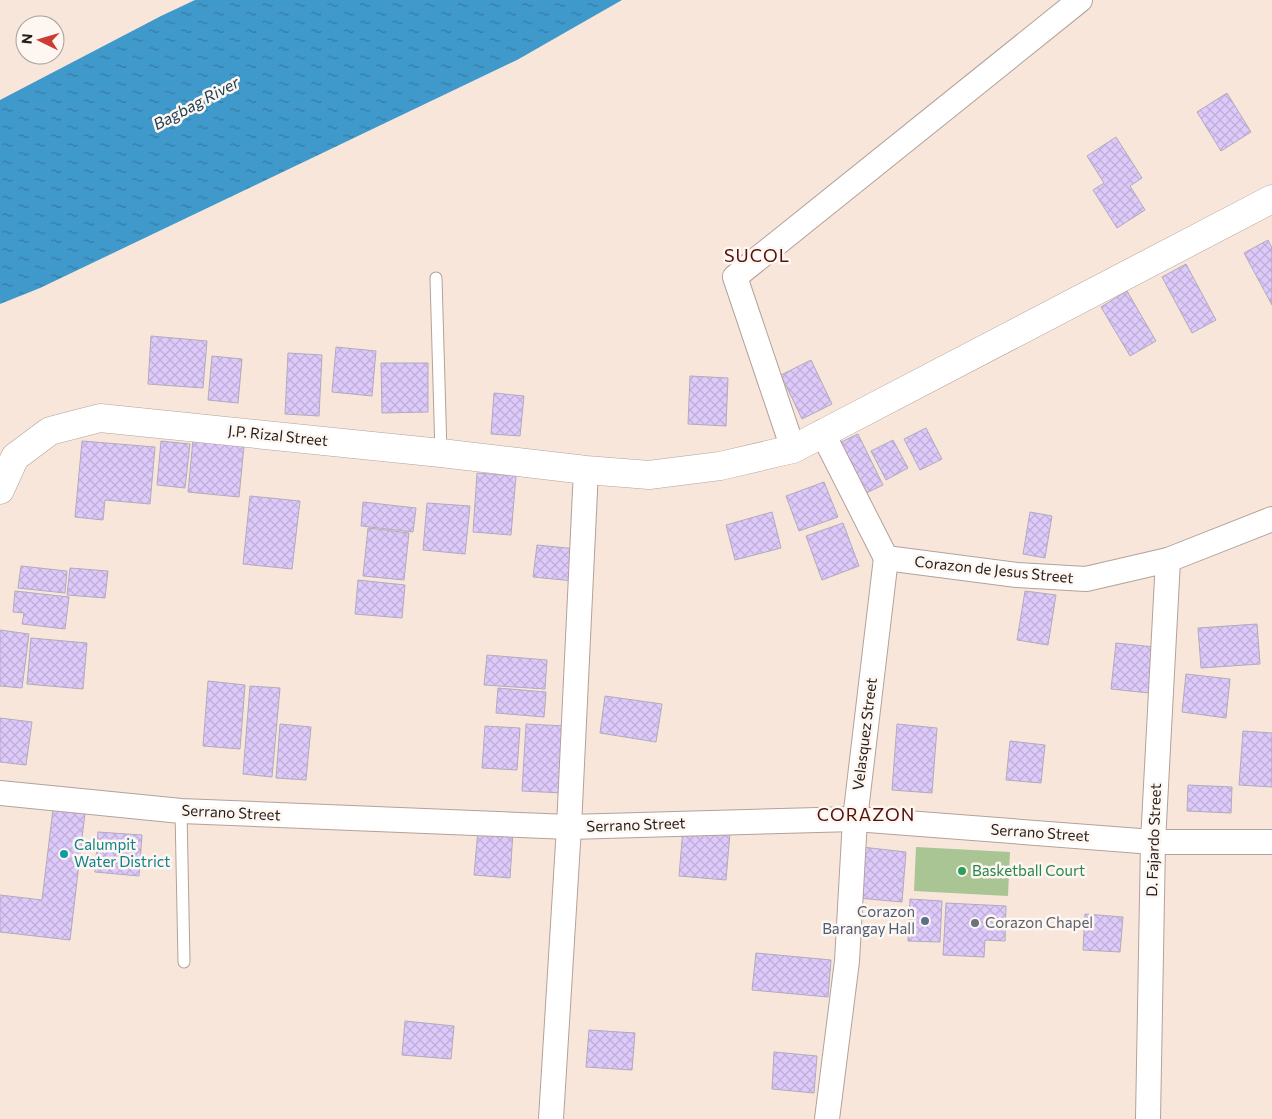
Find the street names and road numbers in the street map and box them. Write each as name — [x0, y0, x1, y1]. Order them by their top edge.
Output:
street label: J.P. Rizal Street — [227, 421, 329, 449]
street label: Corazon de Jesus Street — [914, 552, 1075, 586]
street label: Velasquez Street — [848, 676, 880, 791]
street label: D. Fajardo Street — [1142, 783, 1164, 897]
street label: Serrano Street — [181, 800, 281, 824]
street label: Serrano Street — [586, 813, 686, 835]
street label: Serrano Street — [990, 820, 1090, 844]

